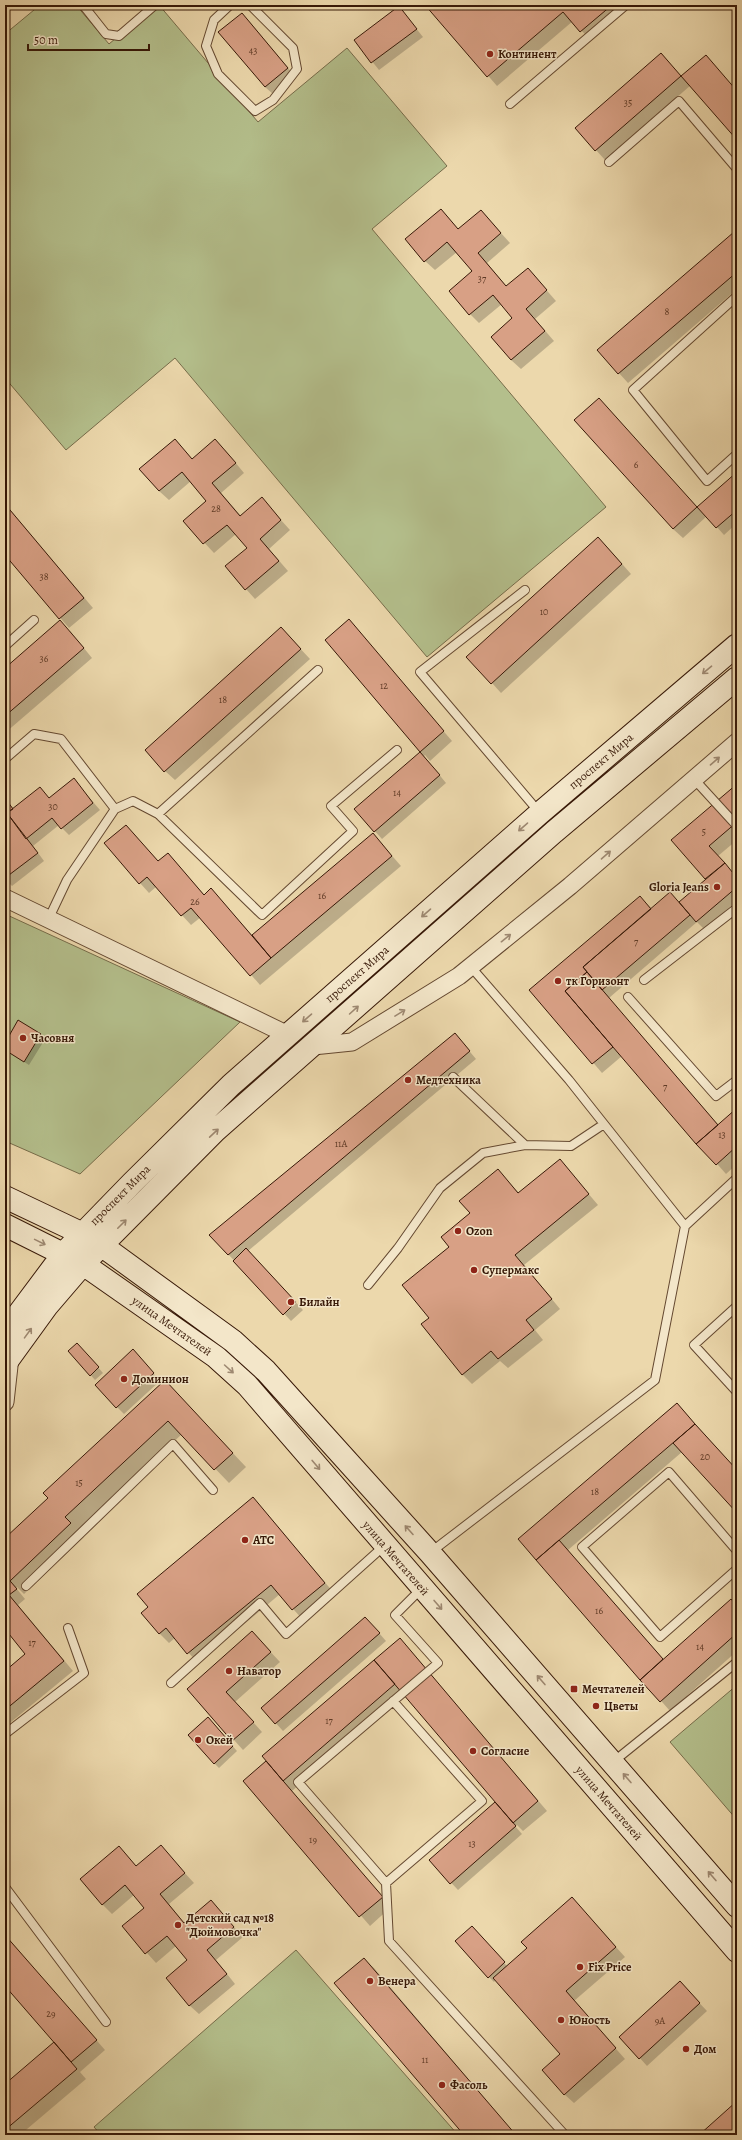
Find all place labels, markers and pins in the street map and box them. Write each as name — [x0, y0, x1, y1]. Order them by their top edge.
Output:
place label: Континент — [498, 46, 557, 62]
marker: Континент — [485, 49, 495, 59]
place label: Gloria Jeans — [649, 879, 709, 895]
marker: Gloria Jeans — [712, 882, 722, 892]
place label: тк Горизонт — [566, 973, 630, 989]
marker: тк Горизонт — [553, 976, 563, 986]
place label: Часовня — [31, 1030, 74, 1046]
marker: Часовня — [18, 1033, 28, 1043]
place label: Медтехника — [416, 1072, 481, 1088]
marker: Медтехника — [403, 1075, 413, 1085]
place label: Ozon — [466, 1223, 493, 1239]
marker: Ozon — [453, 1226, 463, 1236]
place label: Супермакс — [482, 1262, 539, 1278]
marker: Супермакс — [469, 1265, 479, 1275]
place label: Билайн — [299, 1294, 340, 1310]
marker: Билайн — [286, 1297, 296, 1307]
place label: Доминион — [132, 1371, 189, 1387]
marker: Доминион — [119, 1374, 129, 1384]
place label: АТС — [252, 1532, 274, 1548]
marker: АТС — [240, 1535, 250, 1545]
place label: Наватор — [237, 1663, 282, 1679]
marker: Наватор — [224, 1666, 234, 1676]
place label: Мечтателей — [582, 1681, 645, 1697]
marker: Мечтателей — [569, 1684, 579, 1694]
place label: Цветы — [604, 1698, 638, 1714]
marker: Цветы — [591, 1701, 601, 1711]
place label: Окей — [206, 1732, 233, 1748]
marker: Окей — [193, 1735, 203, 1745]
place label: Согласие — [481, 1743, 530, 1759]
marker: Согласие — [468, 1746, 478, 1756]
place label: Детский сад №18 "Дюймовочка" — [186, 1910, 274, 1940]
marker: Детский сад №18 "Дюймовочка" — [173, 1920, 183, 1930]
place label: Fix Price — [588, 1959, 632, 1975]
marker: Fix Price — [575, 1962, 585, 1972]
place label: Венера — [378, 1973, 416, 1989]
marker: Венера — [365, 1976, 375, 1986]
place label: Юность — [569, 2012, 611, 2028]
marker: Юность — [556, 2015, 566, 2025]
place label: Дом — [694, 2041, 716, 2057]
marker: Дом — [681, 2044, 691, 2054]
place label: Фасоль — [450, 2077, 488, 2093]
marker: Фасоль — [437, 2080, 447, 2090]

